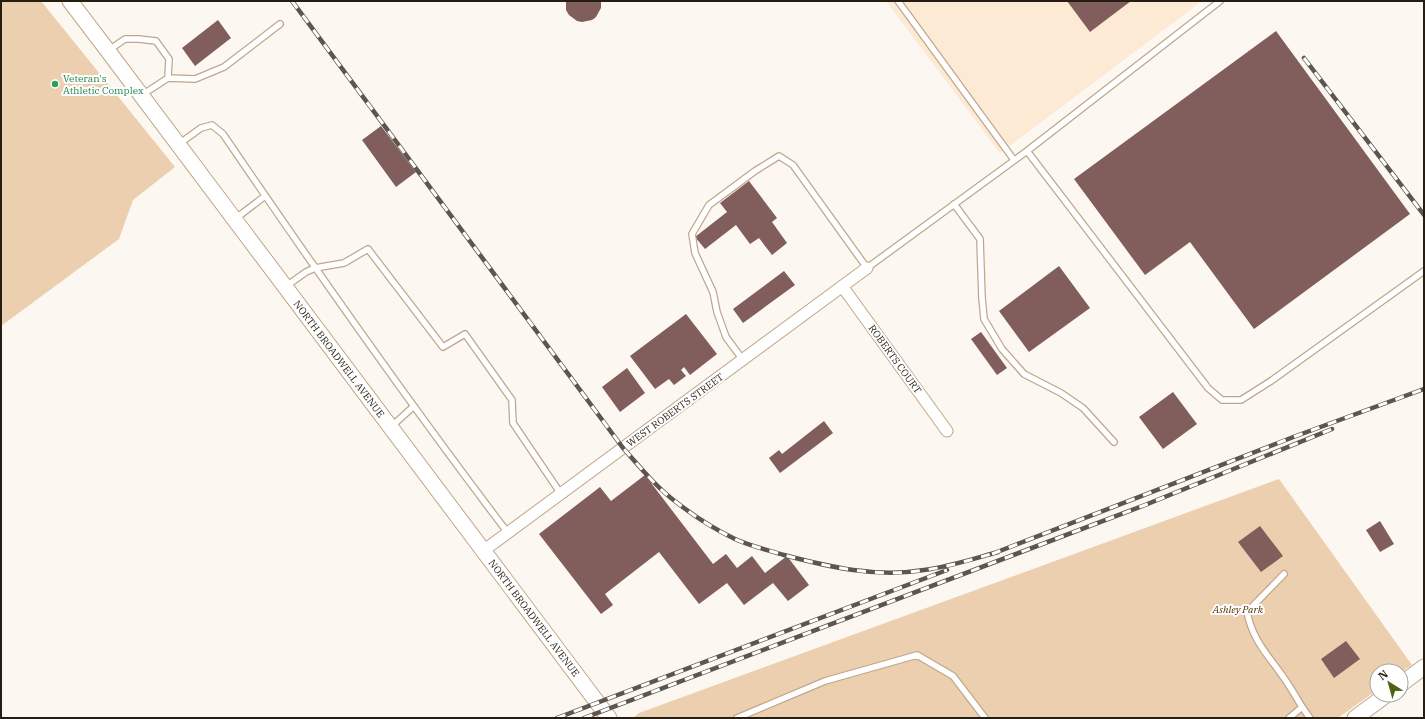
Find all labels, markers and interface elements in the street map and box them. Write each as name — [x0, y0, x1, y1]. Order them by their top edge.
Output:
place label: Veteran's Athletic Complex — [63, 72, 144, 97]
marker: Veteran's Athletic Complex — [50, 79, 60, 89]
street label: NORTH BROADWELL AVENUE — [291, 298, 387, 420]
street label: ROBERTS COURT — [866, 322, 925, 396]
street label: WEST ROBERTS STREET — [624, 370, 727, 450]
street label: NORTH BROADWELL AVENUE — [486, 557, 582, 679]
park label: Ashley Park — [1212, 603, 1264, 616]
north arrow — [1369, 663, 1409, 703]
text: N — [1375, 667, 1391, 683]

